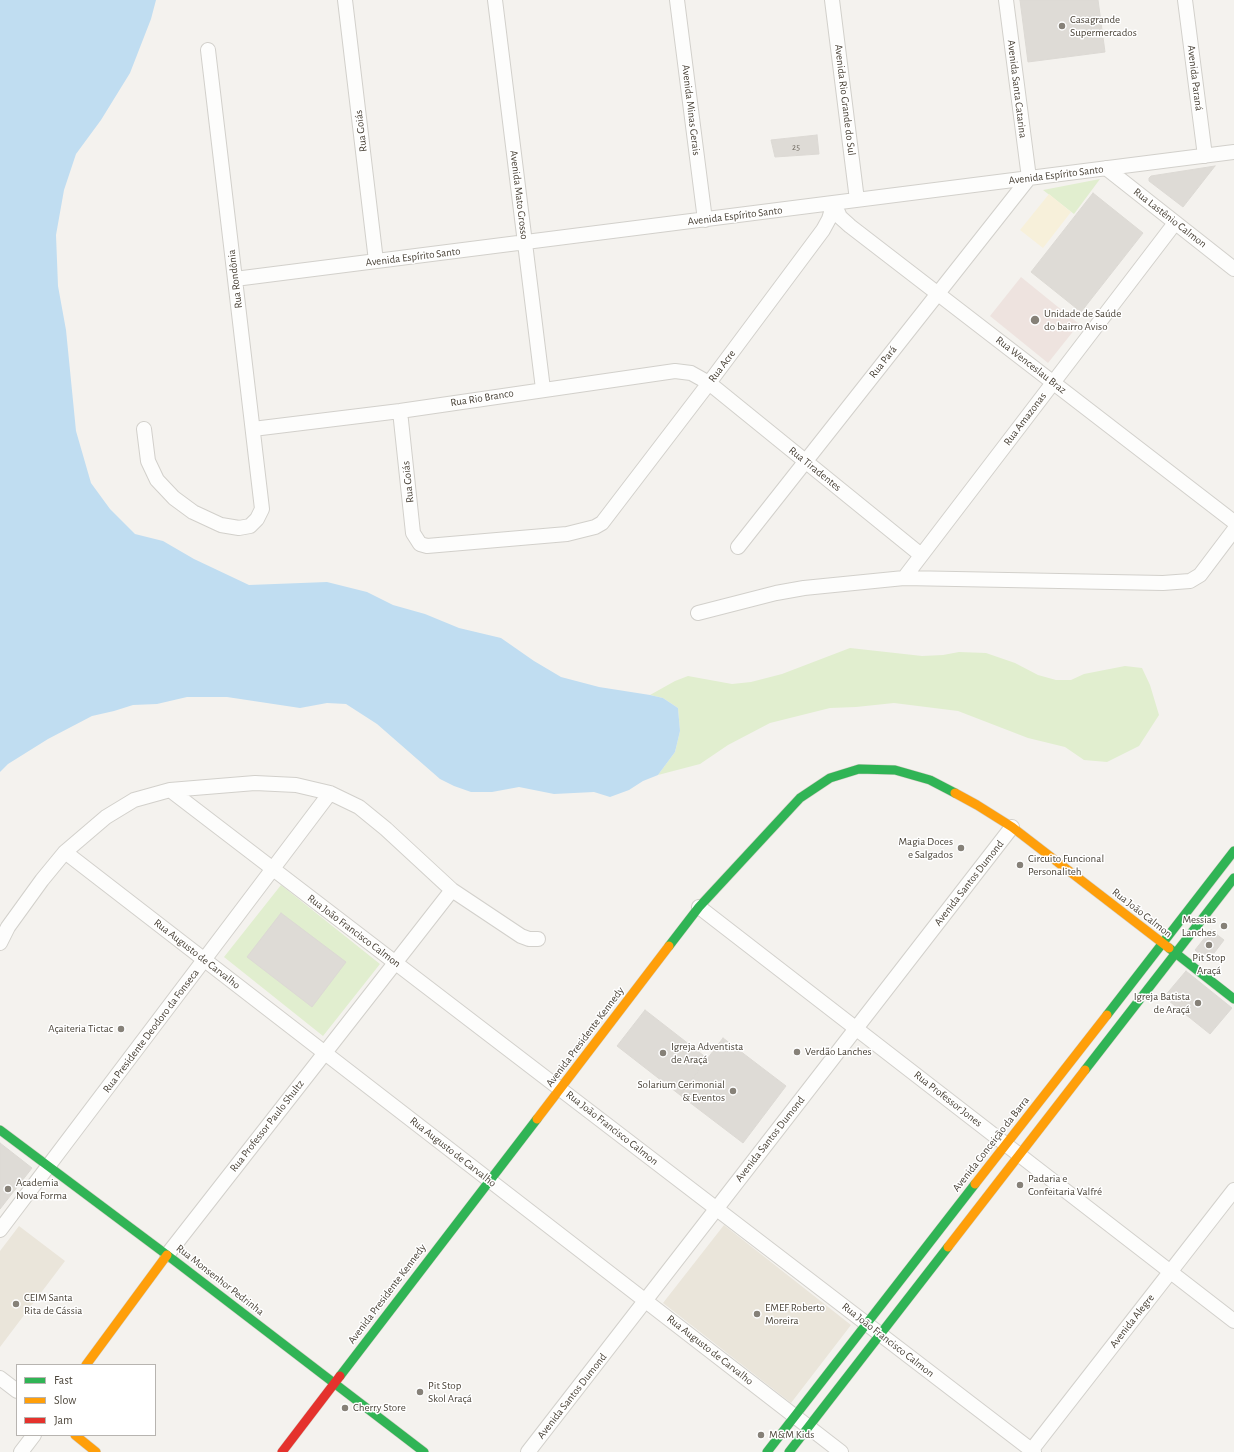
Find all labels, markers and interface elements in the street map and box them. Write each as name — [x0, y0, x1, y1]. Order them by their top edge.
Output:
place label: Casagrande Supermercados — [1070, 13, 1137, 39]
marker: Casagrande Supermercados — [1057, 21, 1067, 31]
street label: Avenida Santa Catarina — [1004, 39, 1030, 139]
street label: Avenida Rio Grande do Sul — [832, 44, 858, 156]
street label: Avenida Paraná — [1184, 44, 1206, 112]
street label: Avenida Minas Gerais — [679, 64, 703, 156]
street label: Rua Goiás — [352, 109, 370, 153]
house number: 25 — [792, 142, 800, 152]
street label: Avenida Mato Grosso — [507, 150, 531, 240]
street label: Avenida Espírito Santo — [1008, 163, 1104, 187]
street label: Rua Lastênio Calmon — [1131, 185, 1209, 251]
street label: Avenida Espírito Santo — [687, 204, 783, 228]
street label: Avenida Espírito Santo — [365, 245, 461, 269]
street label: Rua Rondônia — [225, 249, 245, 309]
place label: Unidade de Saúde do bairro Aviso — [1044, 307, 1121, 333]
marker: Unidade de Saúde do bairro Aviso — [1029, 314, 1041, 326]
street label: Rua Wenceslau Braz — [993, 333, 1069, 397]
street label: Rua Pará — [866, 343, 900, 381]
street label: Rua Acre — [706, 347, 738, 385]
street label: Rua Rio Branco — [449, 386, 515, 410]
street label: Rua Amazonas — [1001, 390, 1049, 448]
street label: Rua Tiradentes — [786, 444, 844, 494]
street label: Rua Goiás — [399, 460, 417, 504]
place label: Magia Doces e Salgados — [899, 835, 953, 861]
street label: Avenida Santos Dumond — [931, 838, 1007, 928]
marker: Magia Doces e Salgados — [956, 843, 966, 853]
place label: Circuito Funcional Personaliteh — [1028, 852, 1104, 878]
marker: Circuito Funcional Personaliteh — [1015, 860, 1025, 870]
street label: Rua João Calmon — [1109, 885, 1175, 941]
street label: Rua João Francisco Calmon — [305, 892, 403, 970]
place label: Messias Lanches — [1182, 913, 1216, 939]
street label: Rua Augusto de Carvalho — [151, 916, 243, 992]
marker: Messias Lanches — [1219, 921, 1229, 931]
marker: Pit Stop Araçá — [1204, 940, 1214, 950]
place label: Pit Stop Araçá — [1192, 951, 1226, 977]
street label: Rua Presidente Deodoro da Fonseca — [100, 966, 202, 1096]
street label: Avenida Presidente Kennedy — [543, 984, 627, 1090]
place label: Igreja Batista de Araçá — [1134, 990, 1190, 1016]
marker: Igreja Batista de Araçá — [1193, 998, 1203, 1008]
place label: Açaiteria Tictac — [48, 1022, 113, 1036]
marker: Açaiteria Tictac — [116, 1024, 126, 1034]
place label: Igreja Adventista de Araçá — [671, 1040, 743, 1066]
place label: Verdão Lanches — [805, 1045, 872, 1059]
marker: Verdão Lanches — [792, 1047, 802, 1057]
marker: Igreja Adventista de Araçá — [658, 1048, 668, 1058]
street label: Rua Professor Jones — [911, 1068, 985, 1130]
street label: Rua Professor Paulo Shultz — [227, 1077, 307, 1175]
place label: Solarium Cerimonial & Eventos — [638, 1078, 725, 1104]
marker: Solarium Cerimonial & Eventos — [728, 1086, 738, 1096]
street label: Rua João Francisco Calmon — [563, 1088, 661, 1168]
street label: Avenida Santos Dumond — [732, 1094, 808, 1184]
street label: Avenida Conceição da Barra — [950, 1094, 1032, 1194]
street label: Rua Augusto de Carvalho — [407, 1114, 499, 1190]
place label: Padaria e Confeitaria Valfré — [1028, 1172, 1102, 1198]
place label: Academia Nova Forma — [16, 1176, 67, 1202]
marker: Padaria e Confeitaria Valfré — [1015, 1180, 1025, 1190]
marker: Academia Nova Forma — [3, 1184, 13, 1194]
street label: Avenida Presidente Kennedy — [345, 1241, 429, 1347]
street label: Rua Monsenhor Pedrinha — [173, 1242, 267, 1318]
place label: CEIM Santa Rita de Cássia — [24, 1291, 82, 1317]
street label: Avenida Alegre — [1107, 1291, 1157, 1351]
marker: CEIM Santa Rita de Cássia — [11, 1299, 21, 1309]
street label: Rua João Francisco Calmon — [839, 1300, 937, 1380]
place label: EMEF Roberto Moreira — [765, 1301, 825, 1327]
marker: EMEF Roberto Moreira — [752, 1309, 762, 1319]
street label: Rua Augusto de Carvalho — [664, 1312, 756, 1388]
street label: Avenida Santos Dumond — [534, 1351, 610, 1441]
legend — [16, 1364, 156, 1436]
text: Fast — [54, 1374, 73, 1386]
place label: Pit Stop Skol Araçá — [428, 1379, 472, 1405]
marker: Pit Stop Skol Araçá — [415, 1387, 425, 1397]
text: Slow — [54, 1394, 76, 1406]
place label: Cherry Store — [353, 1401, 406, 1415]
marker: Cherry Store — [340, 1403, 350, 1413]
text: Jam — [54, 1414, 73, 1426]
place label: M&M Kids — [769, 1428, 814, 1442]
marker: M&M Kids — [756, 1430, 766, 1440]

